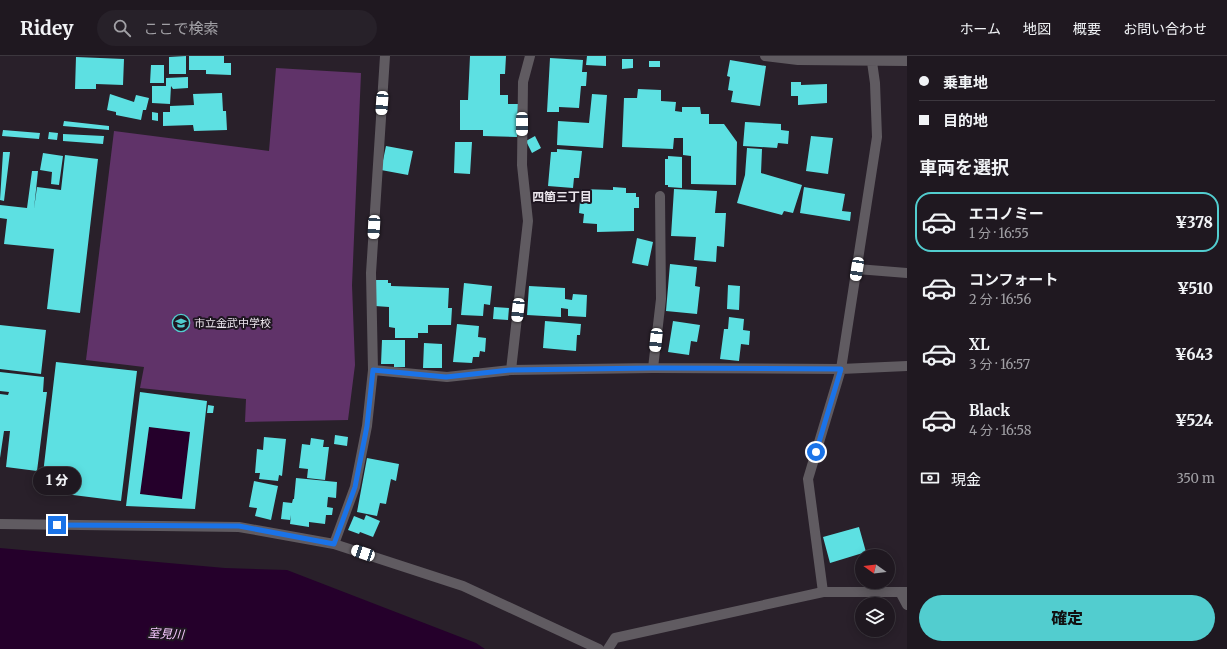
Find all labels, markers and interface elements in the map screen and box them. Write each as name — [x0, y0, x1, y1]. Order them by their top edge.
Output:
search box — [97, 10, 377, 46]
text: Ridey — [20, 16, 73, 40]
icon: search — [111, 17, 133, 39]
text: ここで検索 — [143, 19, 218, 38]
text: ホーム — [959, 20, 1001, 38]
text: 地図 — [1023, 20, 1051, 38]
text: 概要 — [1073, 20, 1101, 38]
text: お問い合わせ — [1123, 20, 1207, 38]
text: 乗車地 — [943, 73, 988, 92]
car — [375, 91, 389, 115]
text: 目的地 — [943, 111, 988, 130]
car — [516, 112, 528, 136]
text: 車両を選択 — [919, 156, 1009, 179]
district label: 四箇三丁目 — [532, 189, 592, 204]
icon: car — [921, 204, 957, 240]
text: エコノミー — [969, 204, 1044, 223]
text: ¥378 — [1175, 213, 1213, 232]
car — [367, 215, 381, 239]
text: 1 分 · 16:55 — [969, 225, 1029, 242]
car — [849, 256, 865, 282]
icon: car — [921, 270, 957, 306]
text: コンフォート — [969, 270, 1059, 289]
text: ¥510 — [1177, 279, 1213, 298]
text: 2 分 · 16:56 — [969, 291, 1031, 308]
car — [511, 297, 525, 323]
school or university icon: 市立金武中学校 — [171, 313, 191, 333]
place label: 市立金武中学校 — [194, 316, 271, 330]
car — [649, 327, 663, 353]
text: XL — [969, 335, 990, 354]
icon: car — [921, 336, 957, 372]
text: ¥643 — [1175, 345, 1213, 364]
text: 3 分 · 16:57 — [969, 356, 1030, 373]
text: Black — [969, 401, 1010, 420]
icon: car — [921, 402, 957, 438]
text: ¥524 — [1175, 411, 1213, 430]
text: 4 分 · 16:58 — [969, 422, 1031, 439]
route start — [807, 443, 825, 461]
callout: 1 分 — [33, 467, 81, 495]
icon: cash — [919, 467, 941, 489]
text: 現金 — [951, 470, 981, 489]
text: 350 m — [1177, 470, 1215, 487]
text: 1 分 — [46, 472, 68, 489]
route end — [48, 516, 66, 534]
car — [350, 543, 376, 563]
north arrow — [855, 549, 895, 589]
map controls — [855, 549, 895, 637]
button: 確定 — [919, 595, 1215, 641]
button: layers — [855, 597, 895, 637]
water label: 室見川 — [148, 625, 186, 642]

